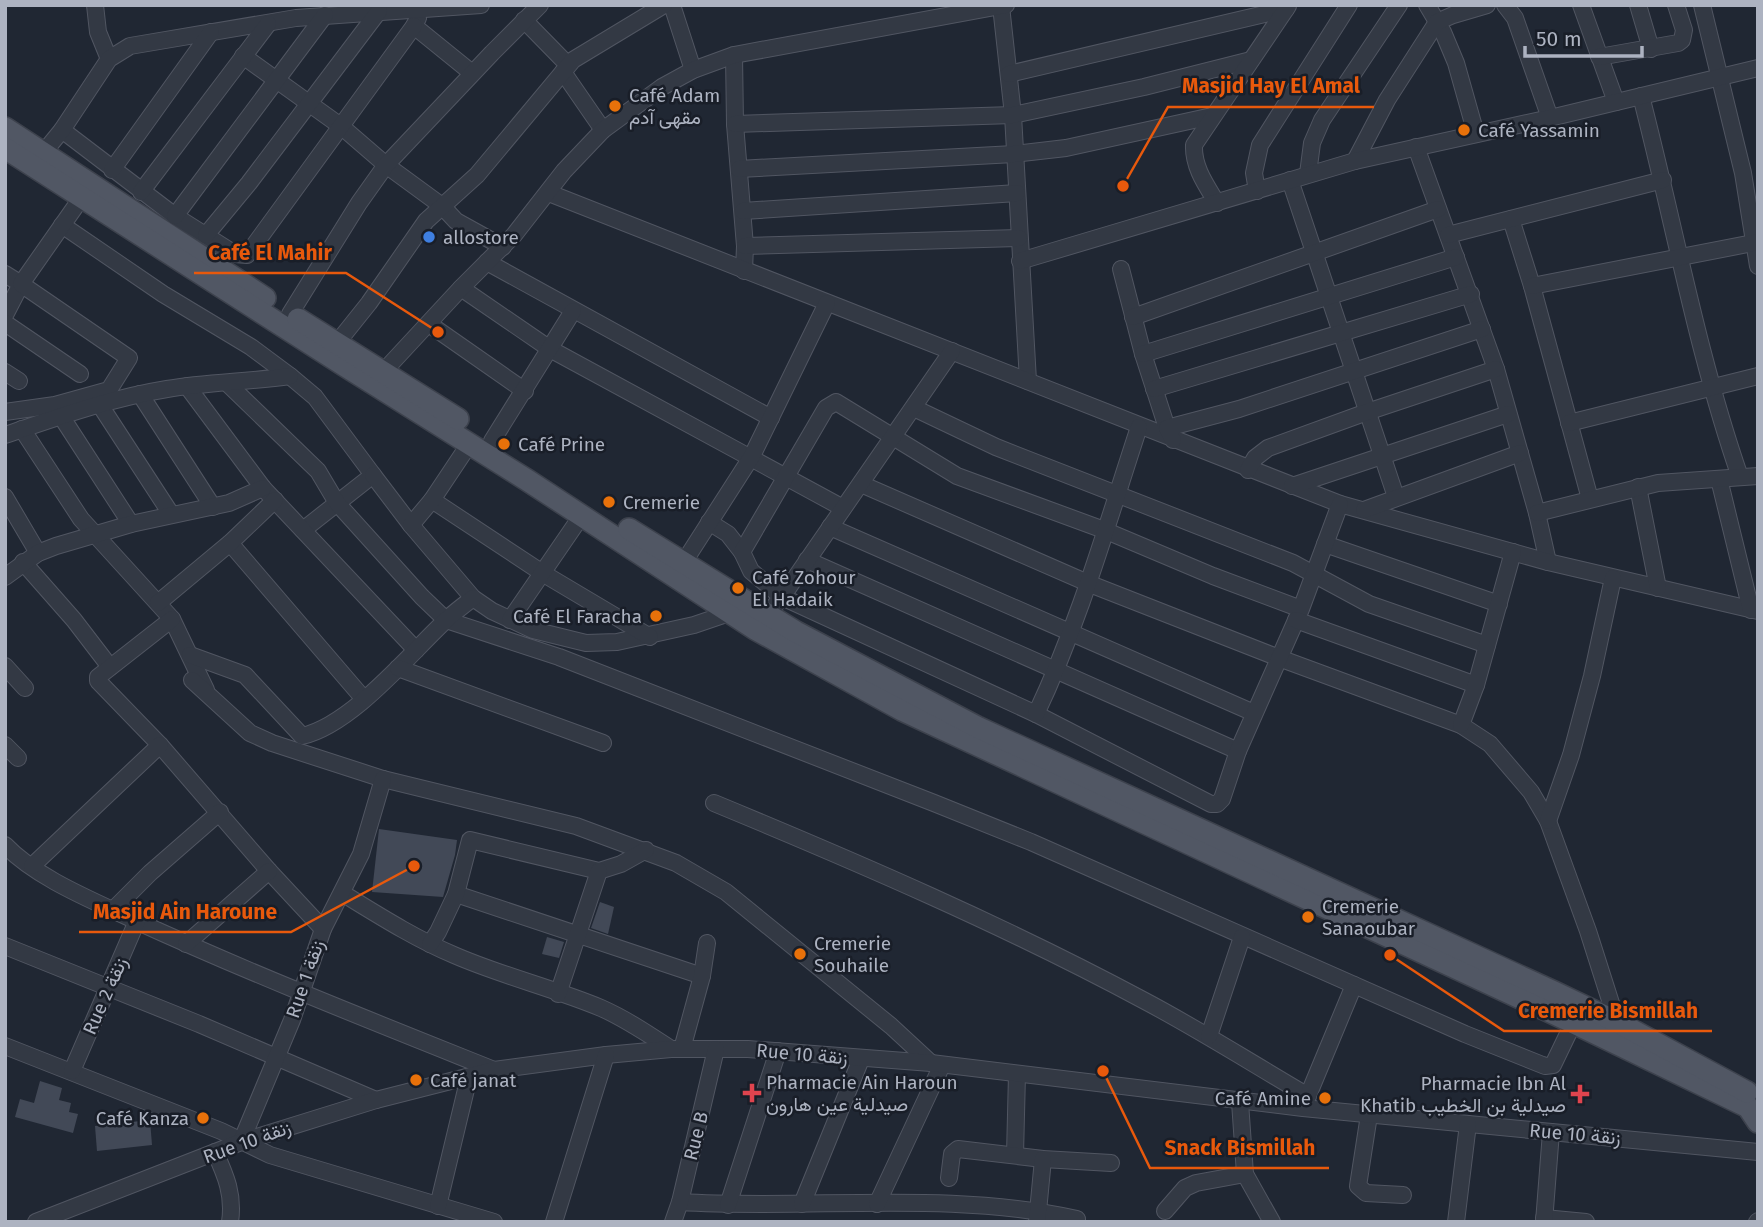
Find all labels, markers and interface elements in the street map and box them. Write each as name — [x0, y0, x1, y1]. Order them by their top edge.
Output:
scale bar — [1525, 14, 1642, 58]
text: 50 m — [1536, 26, 1582, 52]
callout: Masjid Hay El Amal — [1168, 65, 1374, 107]
text: Masjid Hay El Amal — [1182, 73, 1361, 99]
place label: Café Adam مقهى آدم — [629, 84, 720, 130]
marker: Café Adam مقهى آدم — [607, 98, 623, 114]
place label: Café Yassamin — [1478, 119, 1600, 142]
marker: Café Yassamin — [1456, 122, 1472, 138]
place label: allostore — [443, 226, 519, 249]
marker: allostore — [421, 229, 437, 245]
callout: Café El Mahir — [194, 231, 346, 273]
text: Café El Mahir — [208, 240, 332, 266]
place label: Café Prine — [518, 433, 605, 456]
marker: Café Prine — [496, 436, 512, 452]
place label: Cremerie — [623, 491, 700, 514]
marker: Cremerie — [601, 494, 617, 510]
place label: Café Zohour El Hadaik — [752, 566, 856, 611]
marker: Café Zohour El Hadaik — [730, 580, 746, 596]
place label: Café El Faracha — [513, 605, 642, 628]
marker: Café El Faracha — [648, 608, 664, 624]
callout: Masjid Ain Haroune — [79, 890, 291, 932]
place label: Cremerie Sanaoubar — [1322, 895, 1416, 940]
text: Masjid Ain Haroune — [93, 899, 277, 925]
marker: Cremerie Sanaoubar — [1300, 909, 1316, 925]
place label: Cremerie Souhaile — [814, 932, 891, 977]
street label: Rue 1 زنقة — [281, 937, 329, 1021]
marker: Cremerie Souhaile — [792, 946, 808, 962]
street label: Rue 2 زنقة — [78, 954, 132, 1038]
callout: Cremerie Bismillah — [1504, 989, 1712, 1031]
text: Cremerie Bismillah — [1518, 998, 1698, 1024]
street label: Rue 10 زنقة — [755, 1039, 849, 1069]
place label: Café janat — [430, 1069, 516, 1092]
place label: Pharmacie Ain Haroun صيدلية عين هارون — [766, 1071, 958, 1116]
marker: Café janat — [408, 1072, 424, 1088]
place label: Pharmacie Ibn Al Khatib صيدلية بن الخطيب — [1360, 1072, 1566, 1117]
marker: Pharmacie Ain Haroun صيدلية عين هارون — [744, 1085, 760, 1101]
marker: Pharmacie Ibn Al Khatib صيدلية بن الخطيب — [1572, 1086, 1588, 1102]
place label: Café Amine — [1215, 1087, 1311, 1110]
marker: Café Amine — [1317, 1090, 1333, 1106]
place label: Café Kanza — [96, 1107, 189, 1130]
street label: Rue B — [679, 1109, 713, 1163]
marker: Café Kanza — [195, 1110, 211, 1126]
street label: Rue 10 زنقة — [200, 1116, 294, 1168]
street label: Rue 10 زنقة — [1528, 1119, 1622, 1149]
callout: Snack Bismillah — [1150, 1126, 1329, 1168]
text: Snack Bismillah — [1165, 1135, 1315, 1161]

